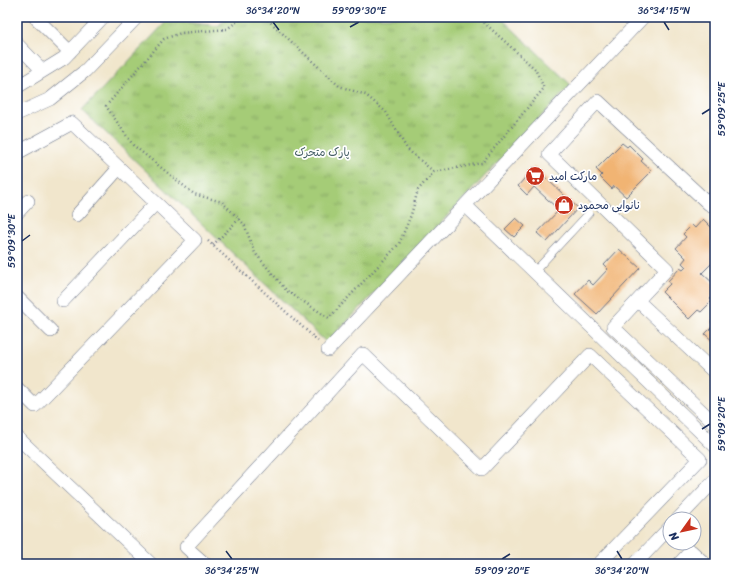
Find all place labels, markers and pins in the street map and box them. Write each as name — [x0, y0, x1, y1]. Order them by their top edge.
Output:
supermarket icon: مارکت امید — [524, 165, 546, 187]
place label: مارکت امید — [549, 167, 597, 186]
shop icon: نانوایی محمود — [553, 194, 575, 216]
place label: نانوایی محمود — [578, 196, 640, 215]

